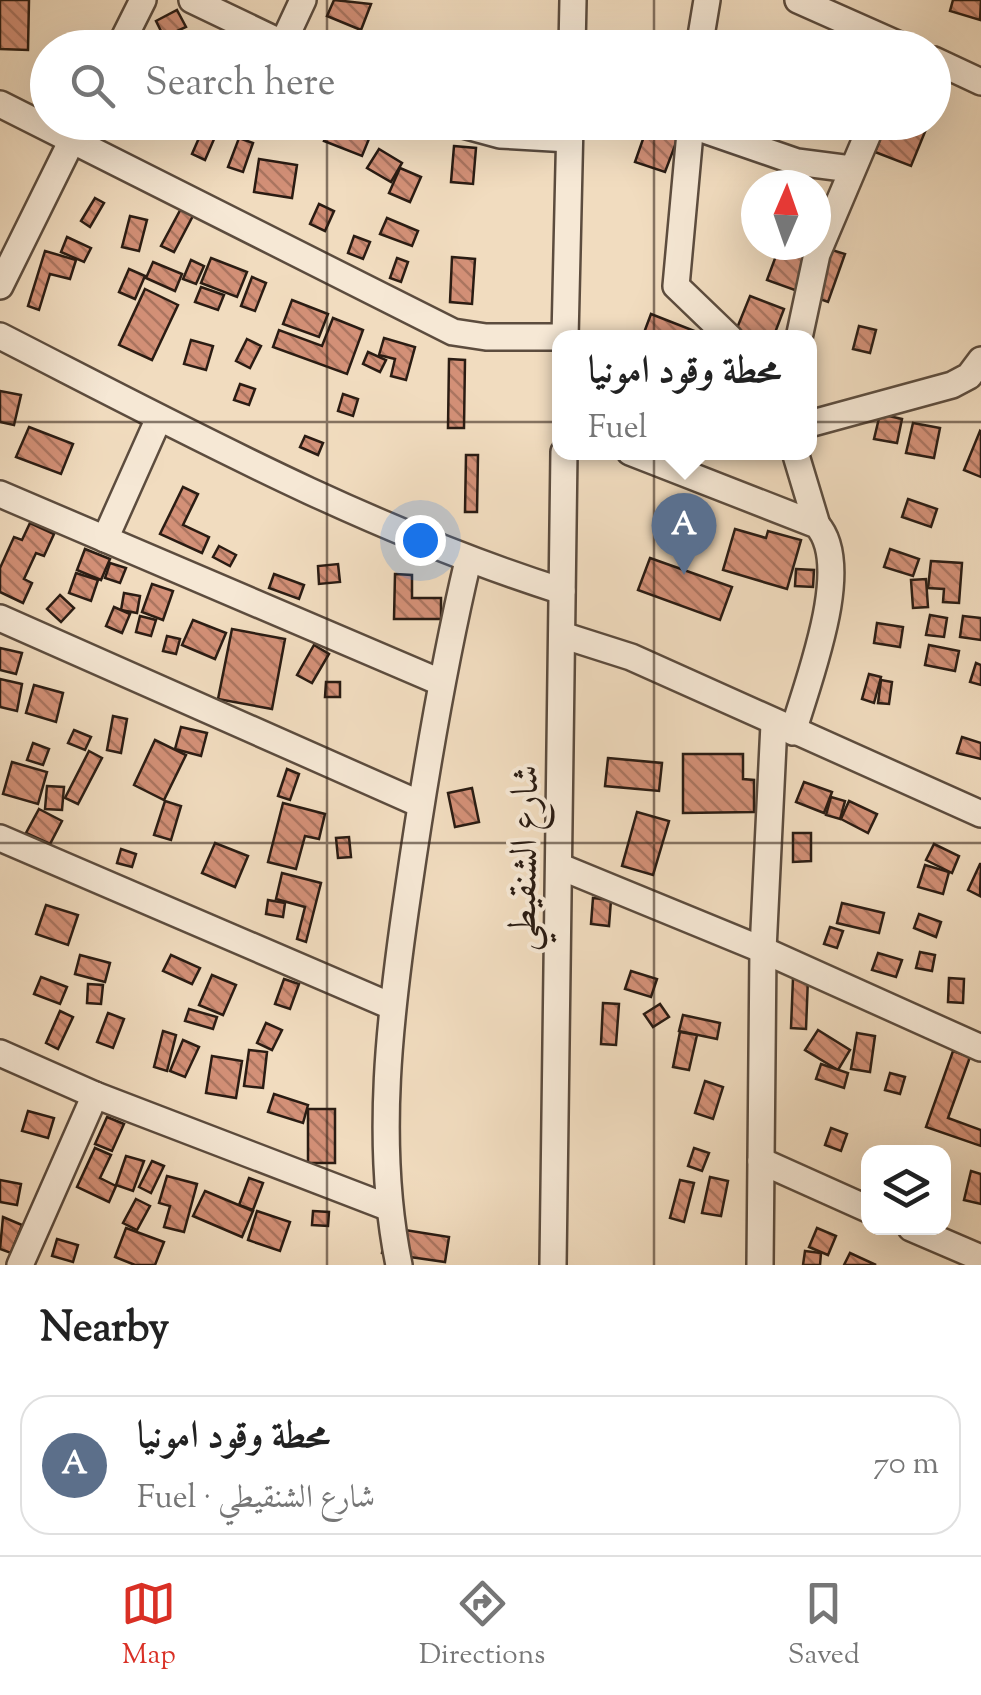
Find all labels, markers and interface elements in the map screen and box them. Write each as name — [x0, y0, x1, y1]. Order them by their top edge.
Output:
search box — [30, 30, 951, 140]
icon: search — [65, 58, 120, 113]
text: Search here — [145, 58, 336, 112]
north arrow — [741, 170, 831, 260]
popup — [552, 330, 817, 460]
text: محطة وقود امونيا — [588, 346, 781, 400]
text: Fuel — [588, 406, 647, 452]
pin: A — [652, 492, 716, 575]
your location — [395, 515, 446, 566]
street label: شارع الشنقيطي — [498, 764, 561, 952]
map controls — [861, 1145, 951, 1235]
button: layers — [861, 1145, 951, 1235]
text: Nearby — [40, 1300, 169, 1360]
text: محطة وقود امونيا — [137, 1411, 330, 1465]
text: A — [62, 1442, 87, 1488]
text: 70 m — [873, 1442, 939, 1488]
text: Fuel · شارع الشنقيطي — [137, 1476, 375, 1522]
tab: Map — [121, 1576, 176, 1676]
tab: Directions — [419, 1576, 545, 1676]
tab: Saved — [788, 1576, 860, 1676]

